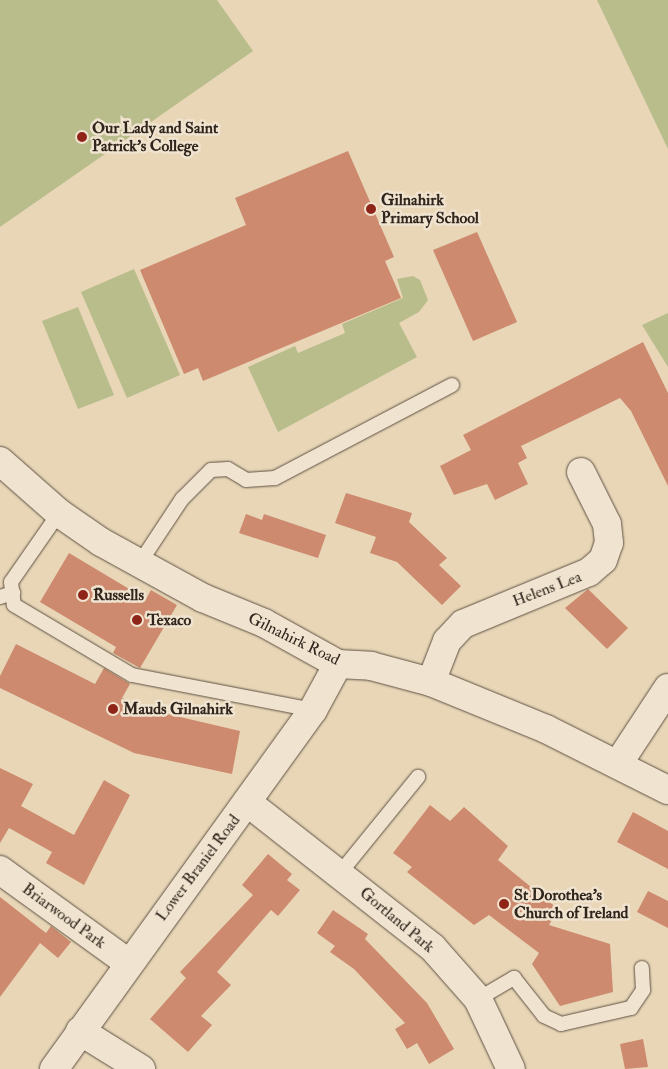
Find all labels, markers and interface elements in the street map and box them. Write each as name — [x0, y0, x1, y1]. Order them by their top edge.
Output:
place label: Our Lady and Saint Patrick's College — [92, 118, 218, 156]
marker: Our Lady and Saint Patrick's College — [76, 131, 88, 143]
place label: Gilnahirk Primary School — [381, 190, 479, 228]
marker: Gilnahirk Primary School — [365, 203, 377, 215]
street label: Helens Lea — [510, 567, 584, 611]
place label: Russells — [93, 585, 144, 605]
marker: Russells — [77, 589, 89, 601]
street label: Gilnahirk Road — [245, 609, 343, 669]
place label: Texaco — [147, 610, 191, 630]
marker: Texaco — [131, 614, 143, 626]
place label: Mauds Gilnahirk — [123, 699, 233, 719]
marker: Mauds Gilnahirk — [107, 703, 119, 715]
street label: Lower Braniel Road — [152, 811, 244, 925]
street label: Briarwood Park — [18, 879, 110, 953]
street label: Gortland Park — [356, 883, 438, 957]
place label: St Dorothea's Church of Ireland — [514, 885, 628, 923]
marker: St Dorothea's Church of Ireland — [498, 898, 510, 910]

